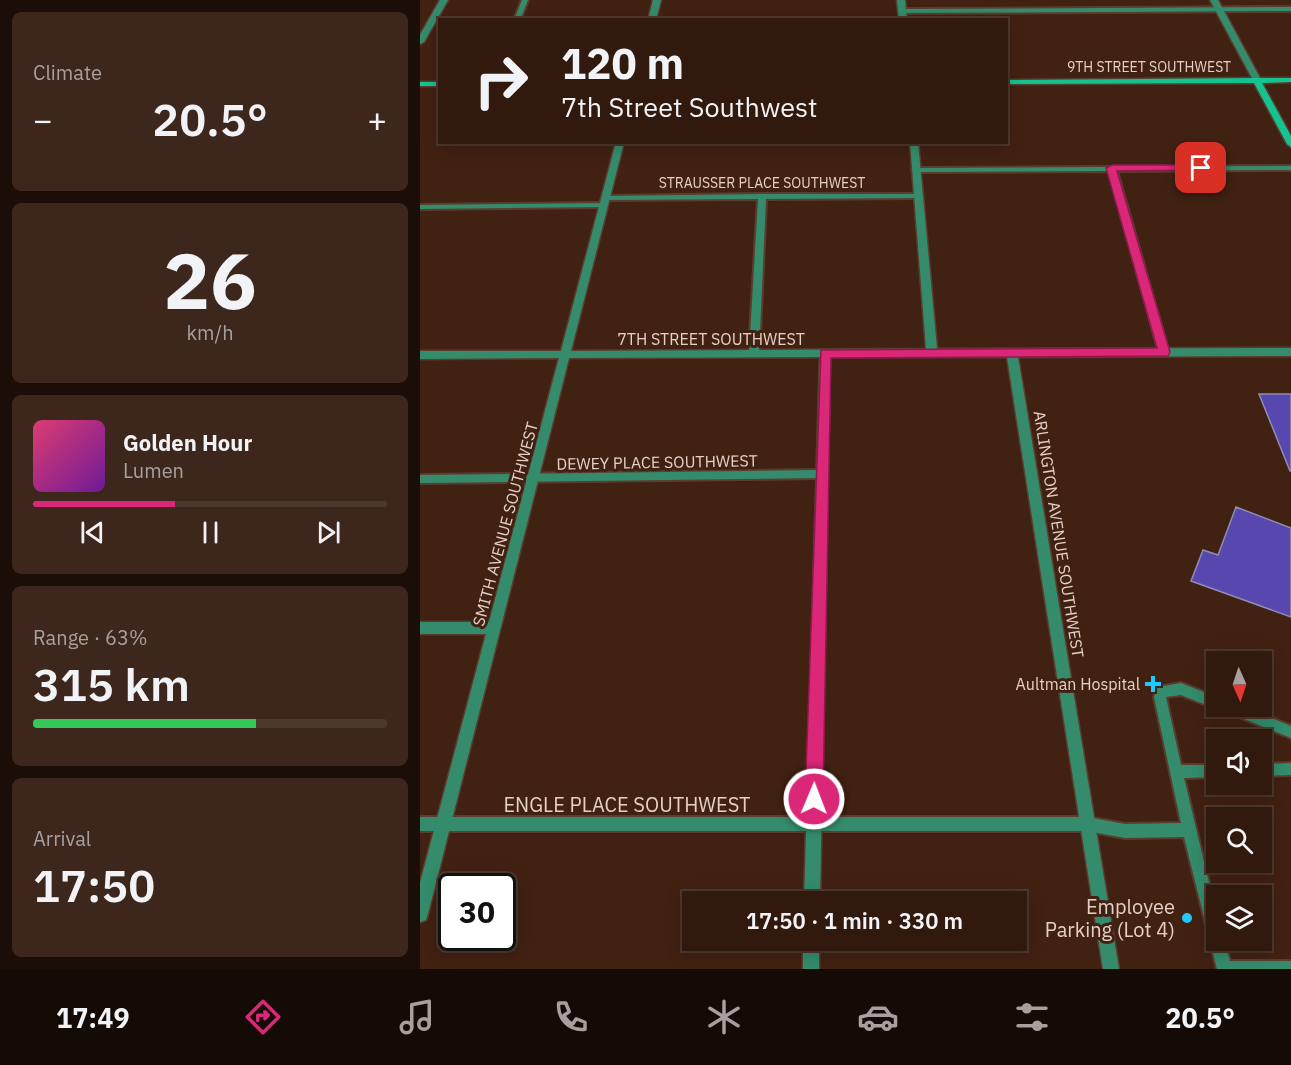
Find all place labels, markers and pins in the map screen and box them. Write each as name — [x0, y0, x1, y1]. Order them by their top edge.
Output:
pin — [1175, 142, 1226, 193]
place label: Aultman Hospital — [1016, 674, 1140, 694]
marker: Aultman Hospital — [1144, 675, 1162, 693]
place label: Employee Parking (Lot 4) — [1045, 893, 1175, 943]
marker: Employee Parking (Lot 4) — [1180, 911, 1194, 925]

